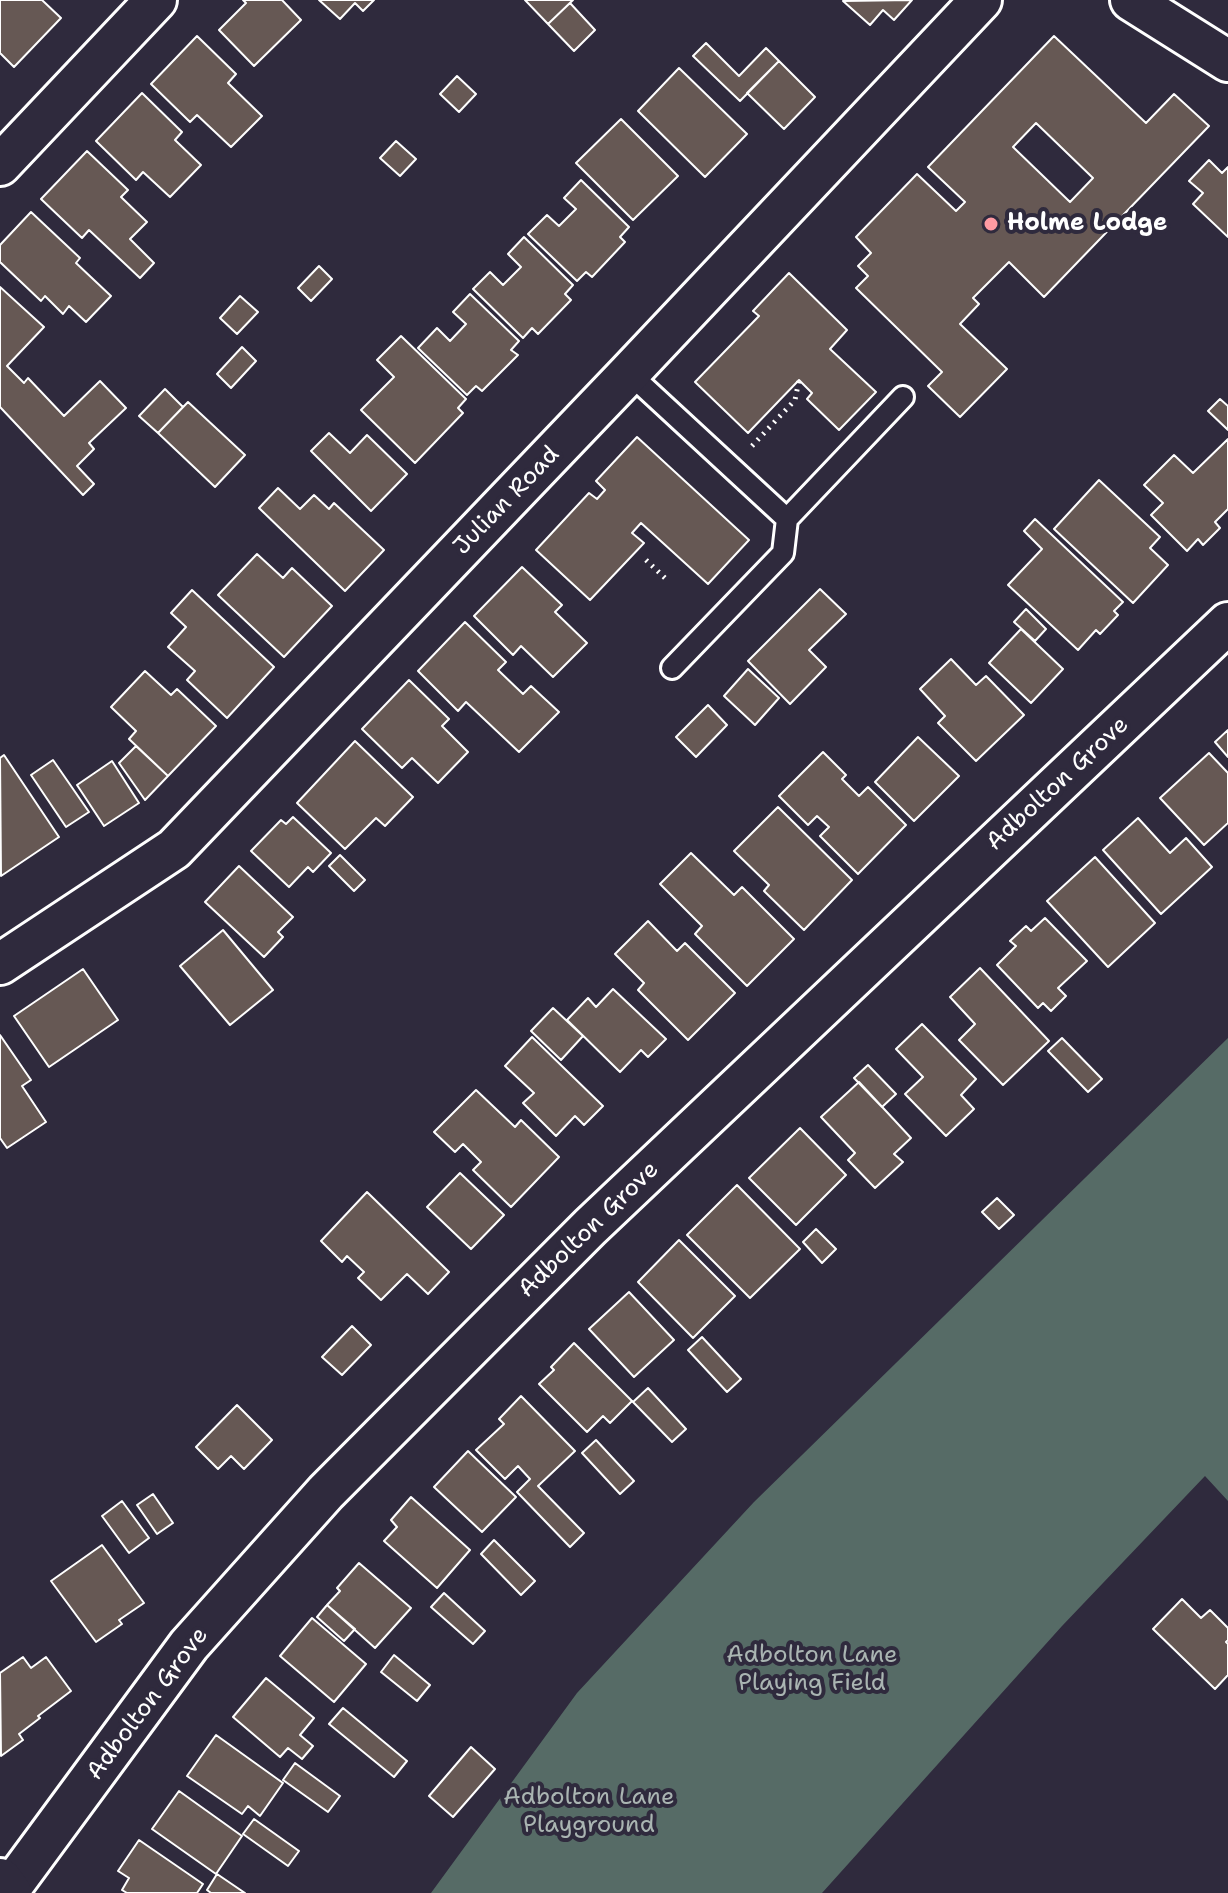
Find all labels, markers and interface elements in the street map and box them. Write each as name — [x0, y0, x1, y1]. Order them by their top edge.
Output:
place label: Holme Lodge — [1007, 210, 1167, 238]
marker: Holme Lodge — [982, 215, 1000, 233]
street label: Julian Road — [448, 441, 566, 561]
street label: Adbolton Grove — [981, 711, 1135, 857]
street label: Adbolton Grove — [513, 1156, 665, 1304]
street label: Adbolton Grove — [81, 1622, 215, 1786]
park label: Adbolton Lane Playing Field — [726, 1642, 898, 1698]
park label: Adbolton Lane Playground — [503, 1784, 675, 1840]

